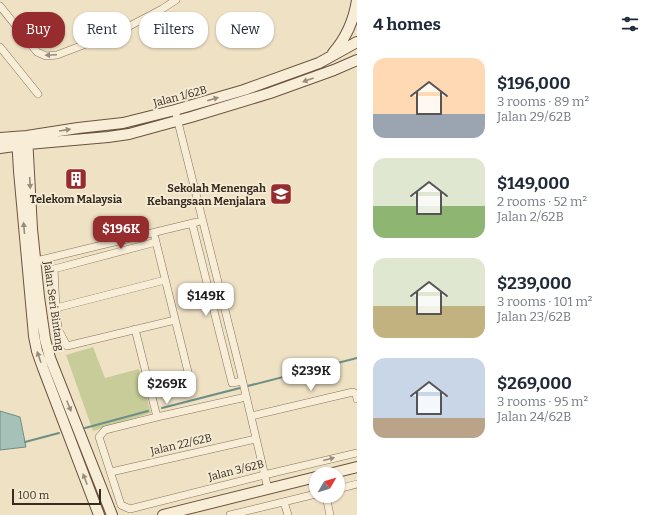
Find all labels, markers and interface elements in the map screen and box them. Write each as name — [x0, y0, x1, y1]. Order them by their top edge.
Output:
chip: Buy — [12, 12, 65, 48]
chip: Rent — [73, 12, 131, 48]
chip: Filters — [139, 12, 208, 48]
chip: New — [216, 12, 274, 48]
icon: filters — [619, 13, 641, 35]
text: 4 homes — [373, 14, 441, 35]
one-way arrow — [45, 51, 58, 58]
text: $196,000 — [497, 73, 570, 94]
icon: home — [405, 74, 453, 122]
one-way arrow — [302, 77, 314, 83]
street label: Jalan 1/62B — [151, 83, 208, 110]
text: 3 rooms · 89 m² — [497, 94, 589, 109]
one-way arrow — [207, 96, 219, 102]
text: Jalan 29/62B — [497, 109, 571, 124]
one-way arrow — [59, 127, 71, 133]
building icon: Telekom Malaysia — [63, 166, 89, 192]
text: $149,000 — [497, 173, 570, 194]
icon: home — [405, 174, 453, 222]
one-way arrow — [26, 177, 33, 189]
school or university icon: Sekolah Menengah Kebangsaan Menjalara — [268, 181, 294, 207]
place label: Sekolah Menengah Kebangsaan Menjalara — [147, 182, 267, 208]
place label: Telekom Malaysia — [30, 193, 123, 206]
text: 2 rooms · 52 m² — [497, 194, 587, 209]
text: Jalan 2/62B — [497, 209, 564, 224]
pin: $196K — [93, 216, 149, 250]
text: $196K — [102, 221, 140, 236]
one-way arrow — [21, 222, 27, 234]
street label: Jalan Seri Bintang — [41, 259, 66, 352]
text: $239,000 — [497, 273, 572, 294]
icon: home — [405, 274, 453, 322]
pin: $149K — [178, 283, 234, 317]
text: $149K — [187, 288, 225, 303]
text: 3 rooms · 101 m² — [497, 294, 592, 309]
text: Jalan 23/62B — [497, 309, 571, 324]
one-way arrow — [36, 350, 42, 362]
pin: $239K — [283, 358, 339, 392]
text: $239K — [291, 363, 331, 378]
pin: $269K — [139, 371, 195, 405]
text: $269,000 — [497, 373, 572, 394]
icon: home — [405, 374, 453, 422]
text: $269K — [147, 376, 187, 391]
text: 3 rooms · 95 m² — [497, 394, 588, 409]
one-way arrow — [66, 401, 72, 413]
text: Jalan 24/62B — [497, 409, 571, 424]
street label: Jalan 22/62B — [148, 431, 213, 458]
one-way arrow — [323, 456, 336, 462]
street label: Jalan 3/62B — [206, 457, 265, 484]
north arrow — [309, 467, 345, 503]
map controls — [309, 467, 345, 503]
one-way arrow — [81, 472, 87, 484]
scale bar — [12, 487, 101, 506]
text: 100 m — [18, 489, 49, 502]

